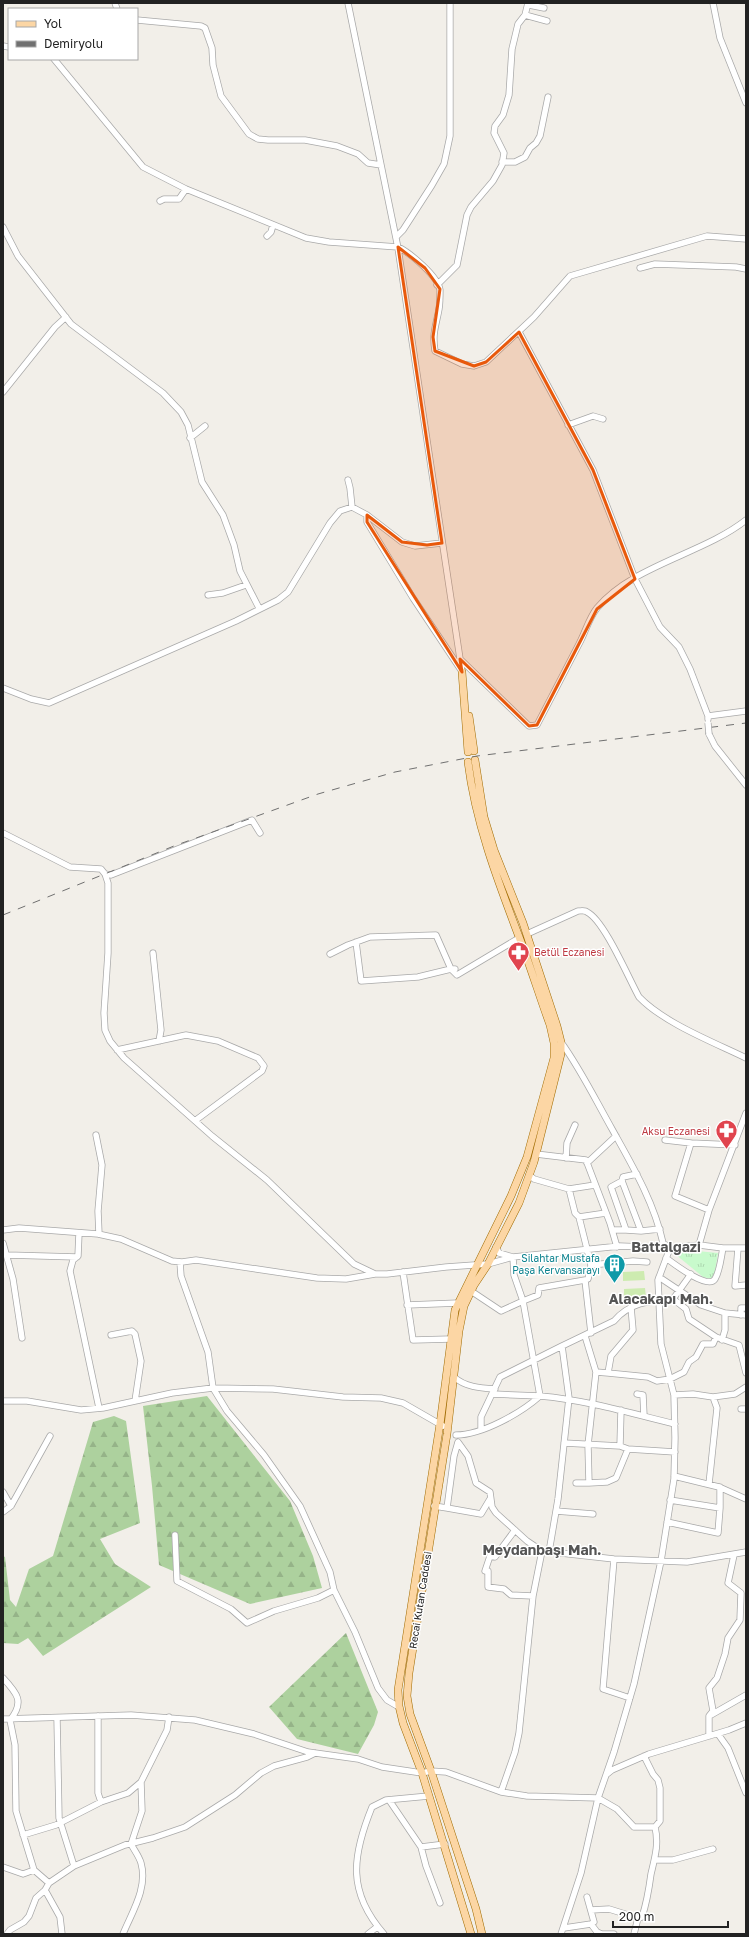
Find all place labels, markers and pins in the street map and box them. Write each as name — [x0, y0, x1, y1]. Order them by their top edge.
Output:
pharmacy icon: Betül Eczanesi — [506, 939, 532, 972]
place label: Betül Eczanesi — [534, 946, 604, 958]
pharmacy icon: Aksu Eczanesi — [713, 1118, 739, 1151]
place label: Aksu Eczanesi — [642, 1125, 710, 1137]
building icon: Silahtar Mustafa Paşa Kervansarayı — [602, 1251, 628, 1284]
place label: Silahtar Mustafa Paşa Kervansarayı — [512, 1252, 600, 1276]

